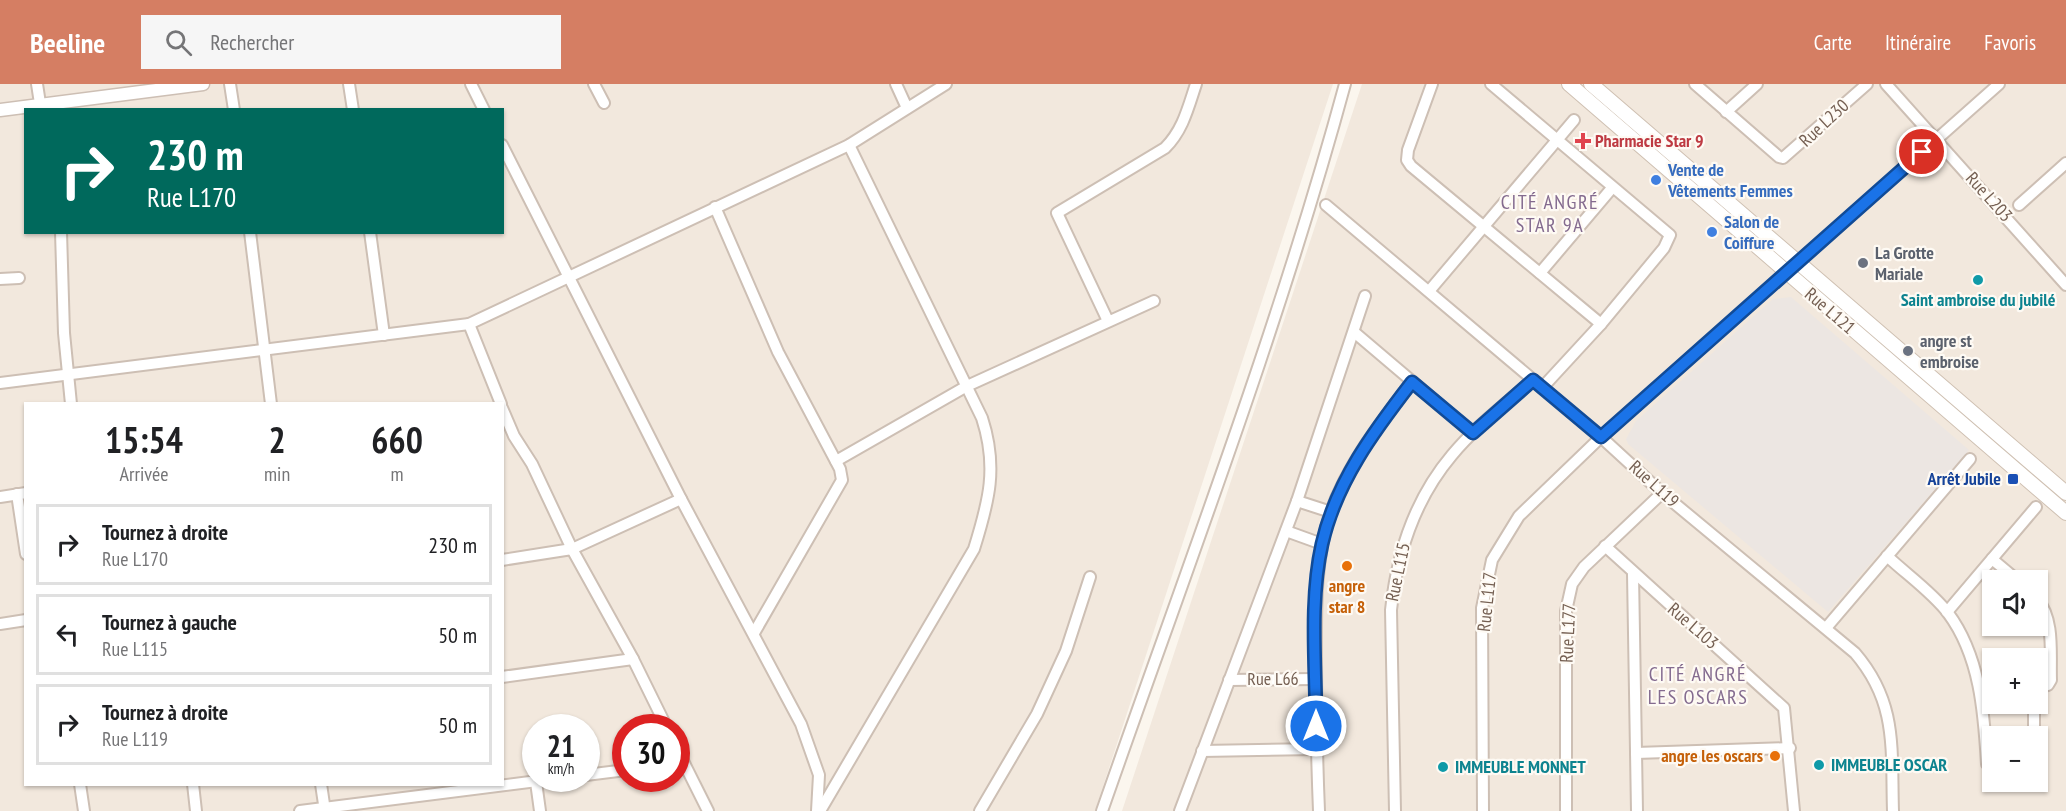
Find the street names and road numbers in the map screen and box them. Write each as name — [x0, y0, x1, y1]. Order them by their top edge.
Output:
street label: Rue L230 — [1794, 94, 1853, 151]
street label: Rue L203 — [1961, 167, 2018, 226]
street label: Rue L121 — [1800, 282, 1860, 339]
street label: Rue L119 — [1625, 455, 1684, 512]
street label: Rue L115 — [1380, 540, 1415, 603]
street label: Rue L117 — [1472, 571, 1501, 633]
street label: Rue L103 — [1663, 597, 1723, 654]
street label: Rue L177 — [1554, 603, 1581, 663]
street label: Rue L66 — [1247, 667, 1299, 690]

